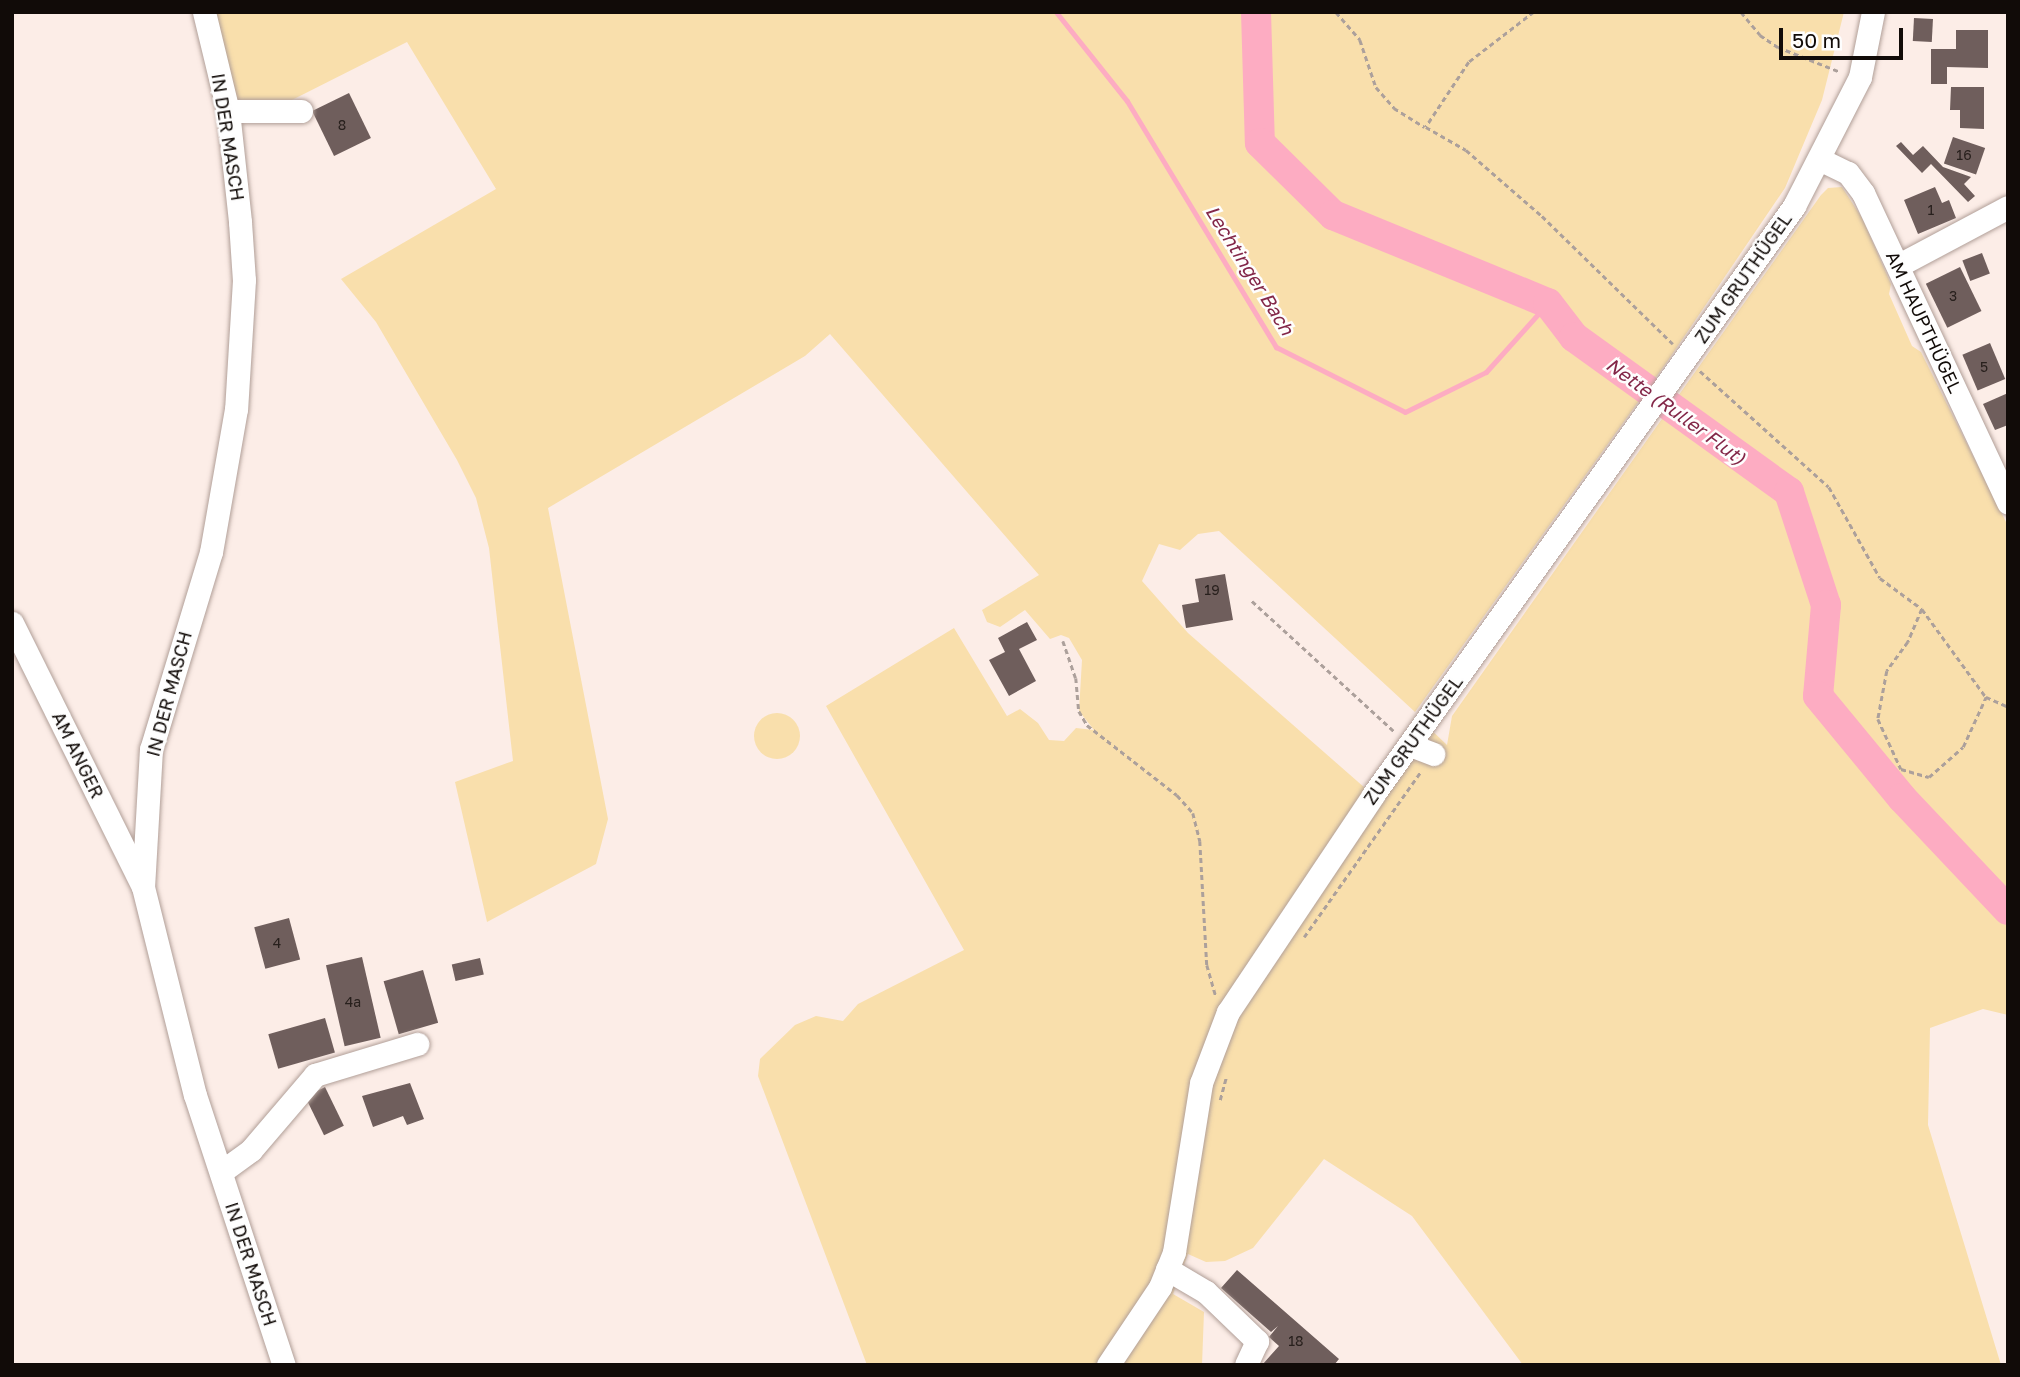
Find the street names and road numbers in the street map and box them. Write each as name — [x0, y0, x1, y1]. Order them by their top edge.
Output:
street label: IN DER MASCH — [207, 72, 249, 202]
street label: ZUM GRUTHÜGEL — [1690, 209, 1796, 347]
street label: AM HAUPTHÜGEL — [1882, 248, 1966, 396]
street label: IN DER MASCH — [142, 629, 196, 759]
street label: ZUM GRUTHÜGEL — [1359, 671, 1467, 809]
street label: AM ANGER — [48, 708, 108, 802]
street label: IN DER MASCH — [221, 1199, 281, 1329]

